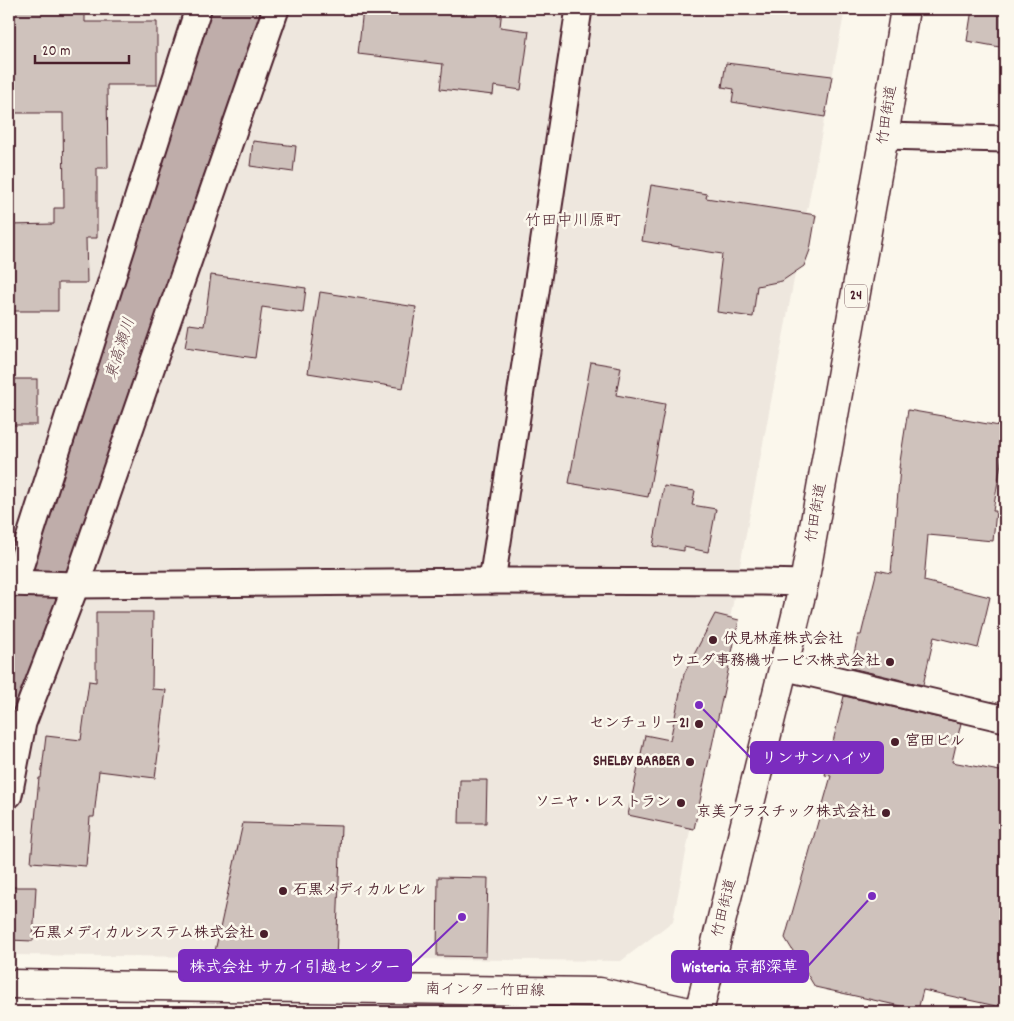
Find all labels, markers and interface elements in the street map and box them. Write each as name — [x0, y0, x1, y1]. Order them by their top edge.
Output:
scale bar — [35, 32, 129, 64]
text: 20 m — [42, 41, 70, 63]
street label: 竹田街道 — [872, 84, 904, 146]
district label: 竹田中川原町 — [525, 210, 621, 233]
road number: 24 — [845, 284, 867, 308]
water label: 東高瀬川 — [100, 315, 142, 383]
street label: 竹田街道 — [801, 482, 833, 544]
place label: 伏見林産株式会社 — [723, 629, 843, 651]
marker: 伏見林産株式会社 — [707, 634, 719, 646]
place label: ウエダ事務機サービス株式会社 — [670, 651, 880, 673]
marker: ウエダ事務機サービス株式会社 — [884, 656, 896, 668]
place label: センチュリー21 — [589, 713, 689, 735]
marker: センチュリー21 — [693, 718, 705, 730]
place label: 宮田ビル — [905, 731, 965, 753]
marker: 宮田ビル — [889, 736, 901, 748]
callout: リンサンハイツ — [751, 742, 883, 773]
text: リンサンハイツ — [761, 748, 873, 771]
place label: SHELBY BARBER — [593, 751, 680, 773]
marker: SHELBY BARBER — [684, 756, 696, 768]
place label: ソニヤ・レストラン — [535, 792, 671, 814]
marker: ソニヤ・レストラン — [675, 797, 687, 809]
place label: 京美プラスチック株式会社 — [696, 802, 876, 824]
marker: 京美プラスチック株式会社 — [880, 807, 892, 819]
street label: 竹田街道 — [707, 876, 743, 940]
place label: 石黒メディカルビル — [293, 880, 426, 902]
marker: 石黒メディカルビル — [277, 885, 289, 897]
place label: 石黒メディカルシステム株式会社 — [31, 923, 254, 945]
marker: 石黒メディカルシステム株式会社 — [258, 928, 270, 940]
callout: 株式会社 サカイ引越センター — [179, 950, 411, 981]
callout: Wisteria 京都深草 — [672, 951, 808, 982]
text: 株式会社 サカイ引越センター — [189, 957, 401, 980]
text: Wisteria 京都深草 — [682, 957, 798, 980]
street label: 南インター竹田線 — [425, 979, 545, 1003]

